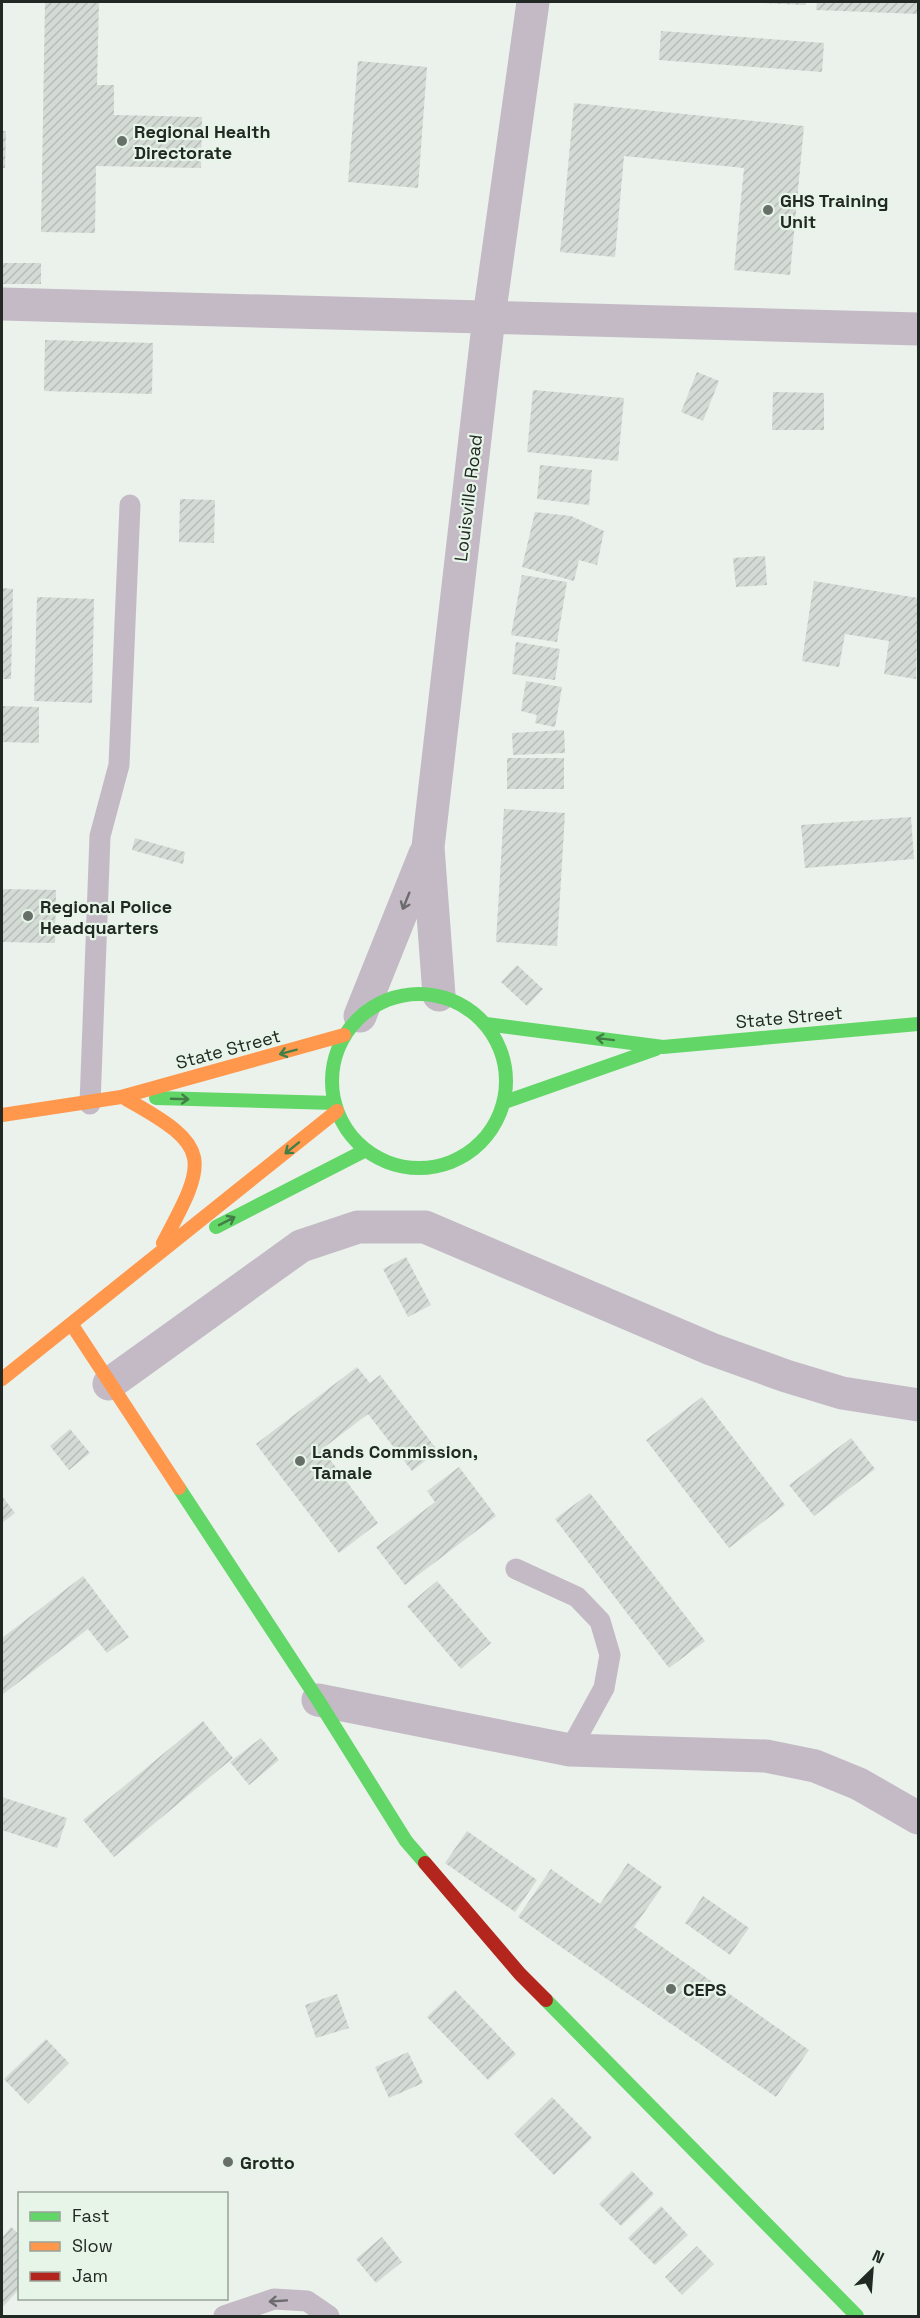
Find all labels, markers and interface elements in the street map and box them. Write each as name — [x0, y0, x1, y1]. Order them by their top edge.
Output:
place label: Regional Health Directorate — [134, 120, 271, 164]
marker: Regional Health Directorate — [115, 134, 129, 148]
place label: GHS Training Unit — [780, 189, 889, 233]
marker: GHS Training Unit — [761, 203, 775, 217]
street label: Louisville Road — [449, 433, 487, 563]
one-way arrow — [400, 892, 411, 910]
place label: Regional Police Headquarters — [40, 895, 172, 939]
marker: Regional Police Headquarters — [21, 909, 35, 923]
street label: State Street — [735, 1001, 843, 1033]
street label: State Street — [173, 1024, 283, 1074]
one-way arrow — [596, 1033, 616, 1044]
one-way arrow — [279, 1046, 298, 1058]
one-way arrow — [169, 1093, 189, 1104]
one-way arrow — [284, 1141, 300, 1154]
one-way arrow — [217, 1215, 235, 1226]
place label: Lands Commission, Tamale — [312, 1440, 478, 1484]
marker: Lands Commission, Tamale — [293, 1454, 307, 1468]
place label: CEPS — [683, 1978, 726, 2001]
marker: CEPS — [664, 1982, 678, 1996]
place label: Grotto — [240, 2151, 295, 2174]
marker: Grotto — [221, 2155, 235, 2169]
legend — [18, 2192, 228, 2300]
text: Fast — [72, 2204, 109, 2227]
text: Slow — [72, 2234, 113, 2257]
north arrow — [842, 2240, 902, 2300]
text: N — [869, 2245, 887, 2269]
text: Jam — [72, 2264, 108, 2287]
one-way arrow — [269, 2295, 288, 2306]

